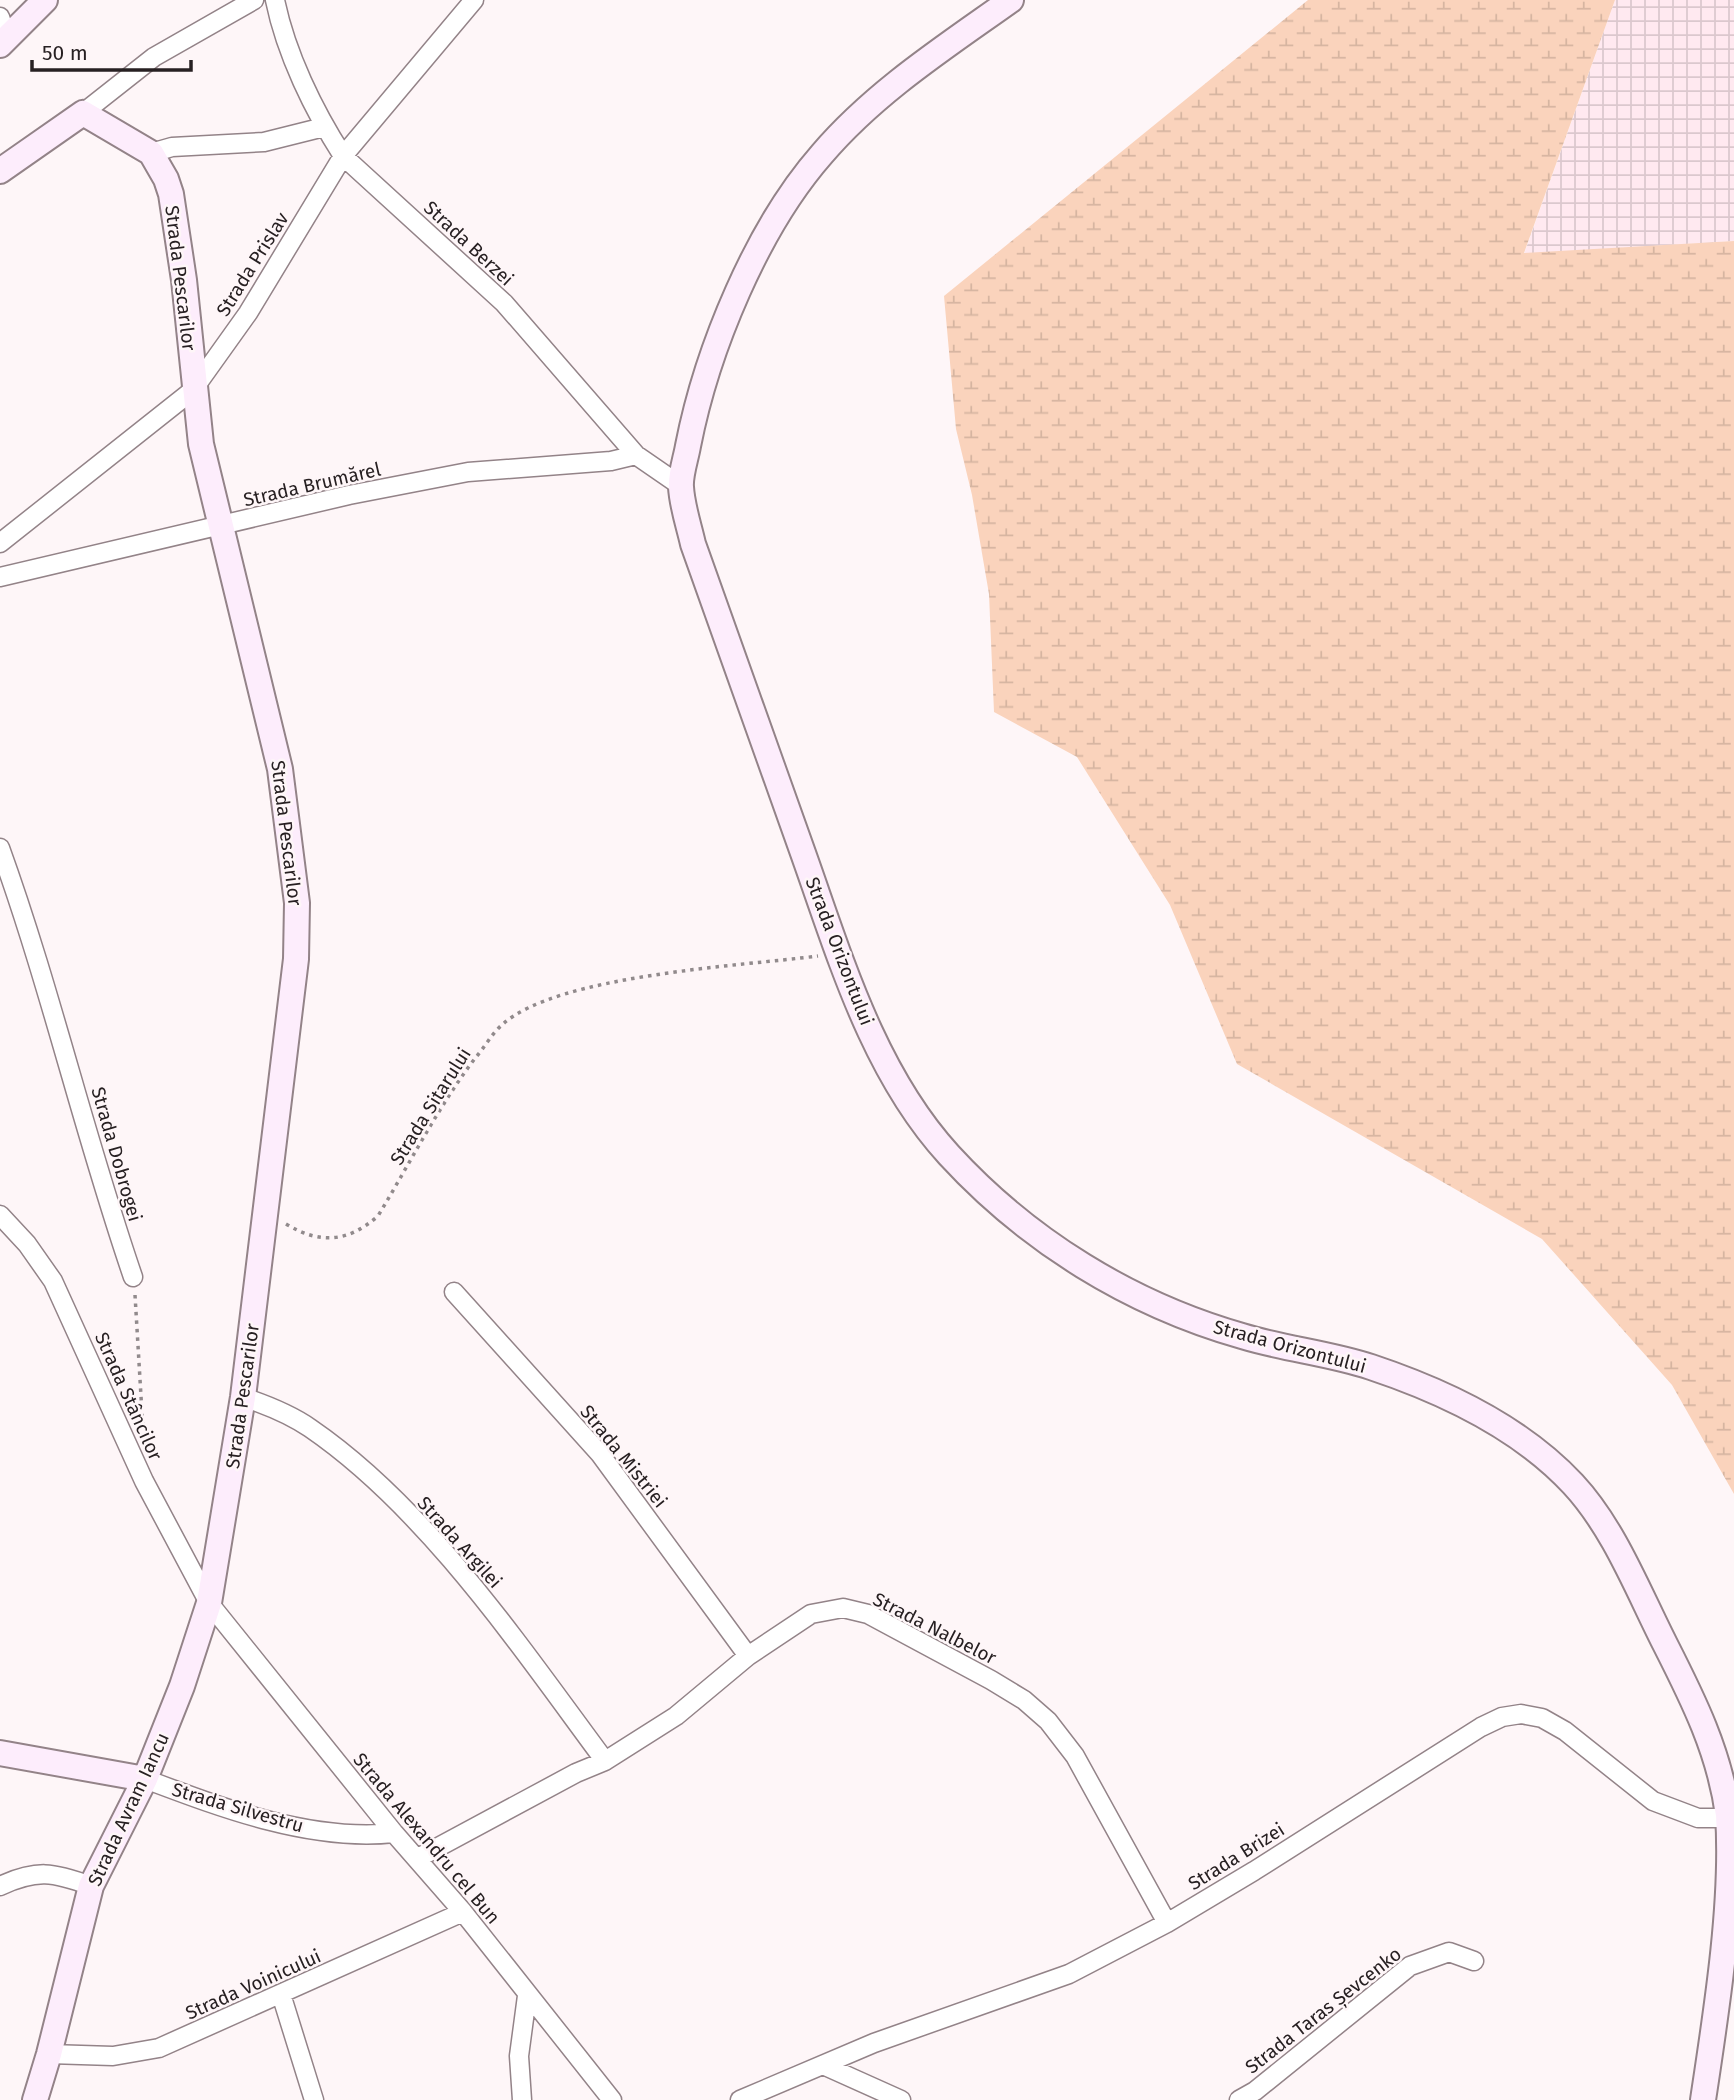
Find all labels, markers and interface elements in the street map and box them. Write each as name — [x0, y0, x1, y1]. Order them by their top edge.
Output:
scale bar — [32, 28, 191, 72]
text: 50 m — [42, 40, 88, 66]
street label: Strada Berzei — [419, 196, 518, 291]
street label: Strada Pescarilor — [160, 204, 201, 353]
street label: Strada Prislav — [211, 208, 294, 320]
street label: Strada Brumărel — [241, 457, 383, 511]
street label: Strada Pescarilor — [266, 759, 307, 908]
street label: Strada Orizontului — [801, 874, 878, 1029]
street label: Strada Sitarului — [385, 1043, 476, 1169]
street label: Strada Dobrogei — [86, 1084, 147, 1224]
street label: Strada Orizontului — [1211, 1315, 1369, 1378]
street label: Strada Pescarilor — [221, 1321, 264, 1470]
street label: Strada Stâncilor — [90, 1329, 167, 1464]
street label: Strada Mistriei — [575, 1400, 672, 1512]
street label: Strada Argilei — [413, 1492, 507, 1593]
street label: Strada Nalbelor — [869, 1588, 1001, 1670]
street label: Strada Avram Iancu — [83, 1729, 174, 1890]
street label: Strada Alexandru cel Bun — [348, 1748, 505, 1928]
street label: Strada Silvestru — [169, 1778, 306, 1837]
street label: Strada Brizei — [1184, 1818, 1289, 1895]
street label: Strada Taras Șevcenko — [1241, 1942, 1407, 2079]
street label: Strada Voinicului — [182, 1944, 325, 2025]

